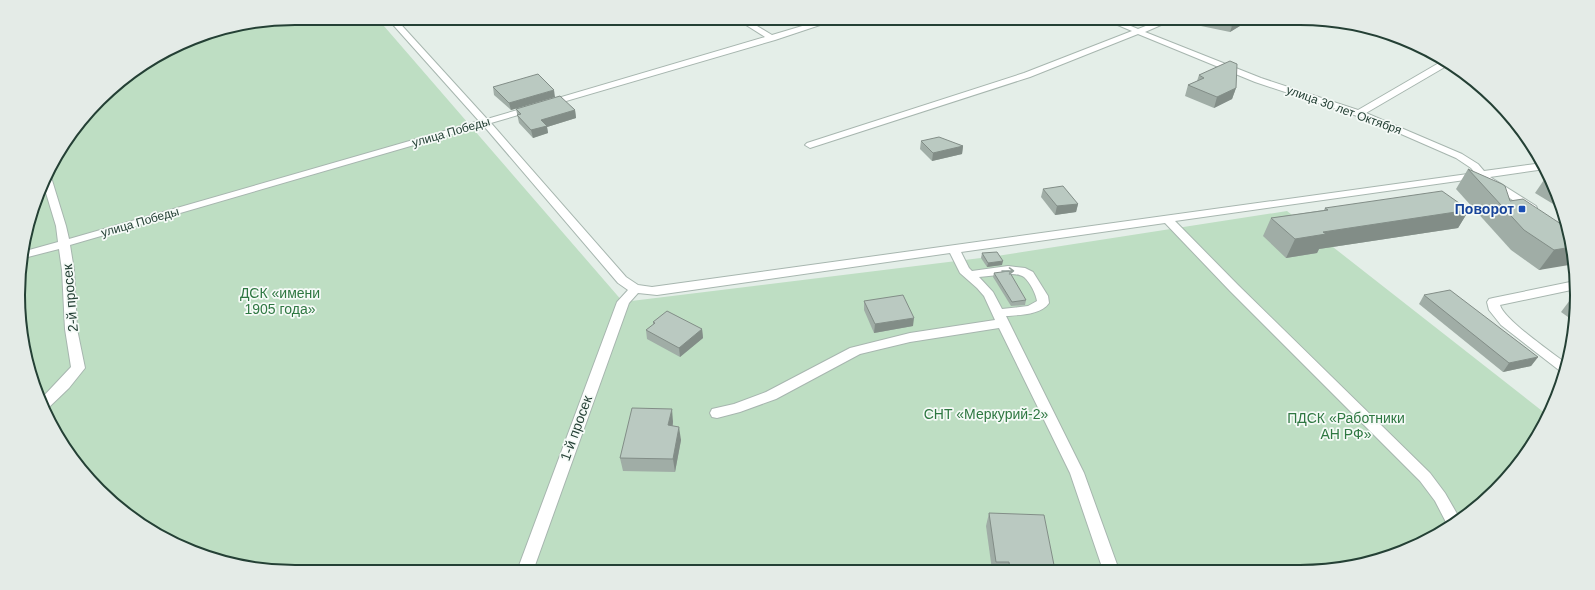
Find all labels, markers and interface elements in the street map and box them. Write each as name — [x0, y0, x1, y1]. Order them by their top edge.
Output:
street label: улица 30 лет Октября — [1284, 83, 1404, 137]
street label: улица Победы — [410, 114, 492, 150]
place label: Поворот — [1455, 201, 1514, 217]
street label: улица Победы — [99, 204, 181, 240]
marker: Поворот — [1517, 204, 1527, 214]
street label: 2-й просек — [59, 262, 81, 333]
one-way arrow — [1001, 267, 1014, 275]
park label: ДСК «имени 1905 года» — [240, 285, 320, 317]
street label: 1-й просек — [557, 392, 595, 463]
park label: СНТ «Меркурий-2» — [924, 406, 1049, 422]
park label: ПДСК «Работники АН РФ» — [1287, 410, 1405, 442]

